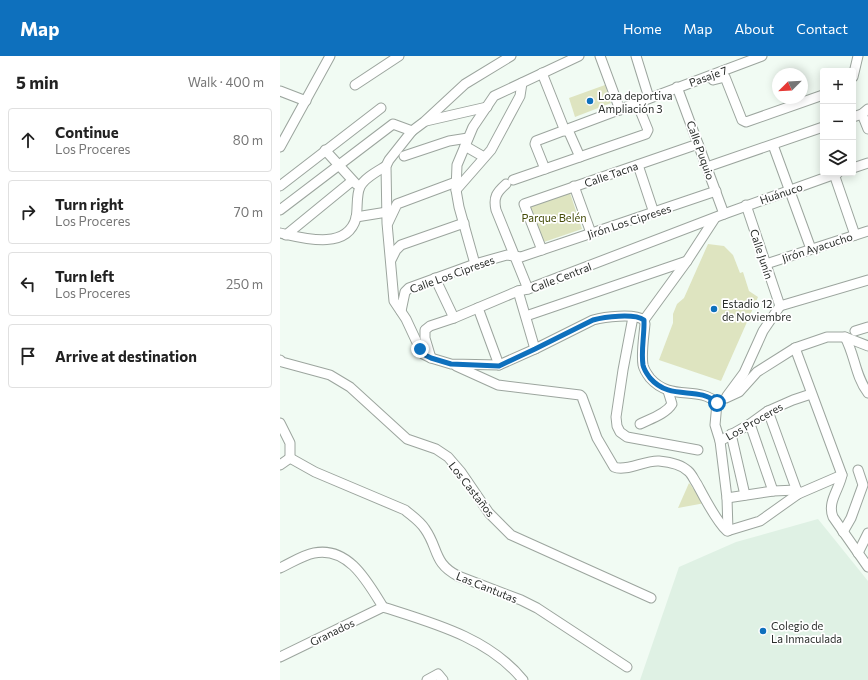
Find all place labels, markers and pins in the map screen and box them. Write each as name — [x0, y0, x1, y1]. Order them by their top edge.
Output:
place label: Loza deportiva Ampliación 3 — [598, 89, 672, 115]
marker: Loza deportiva Ampliación 3 — [585, 96, 595, 106]
place label: Estadio 12 de Noviembre — [722, 297, 792, 323]
marker: Estadio 12 de Noviembre — [709, 304, 719, 314]
place label: Colegio de La Inmaculada — [771, 619, 842, 645]
marker: Colegio de La Inmaculada — [758, 626, 768, 636]

